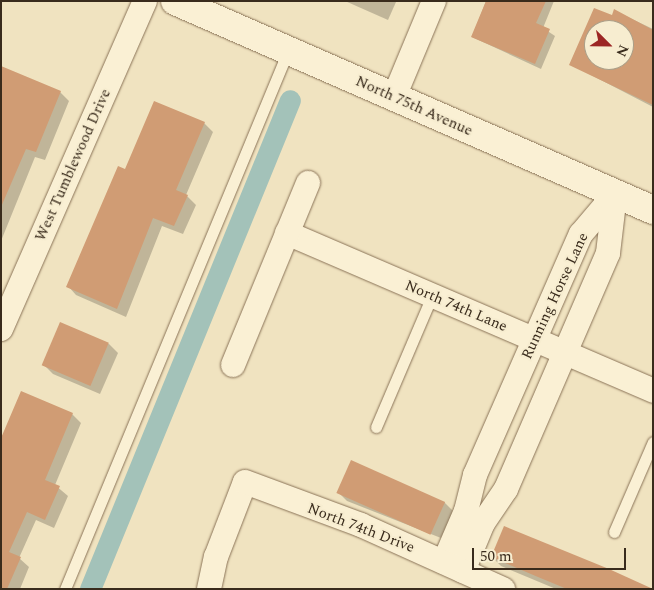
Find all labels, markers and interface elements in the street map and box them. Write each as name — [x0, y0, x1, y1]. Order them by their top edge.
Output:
north arrow — [584, 20, 634, 70]
text: N — [610, 41, 634, 60]
street label: North 75th Avenue — [353, 72, 475, 140]
street label: West Tumblewood Drive — [31, 86, 115, 244]
street label: Running Horse Lane — [518, 230, 592, 362]
street label: North 74th Lane — [402, 276, 510, 336]
street label: North 74th Drive — [305, 499, 417, 557]
scale bar — [474, 538, 628, 570]
text: 50 m — [480, 545, 512, 568]

